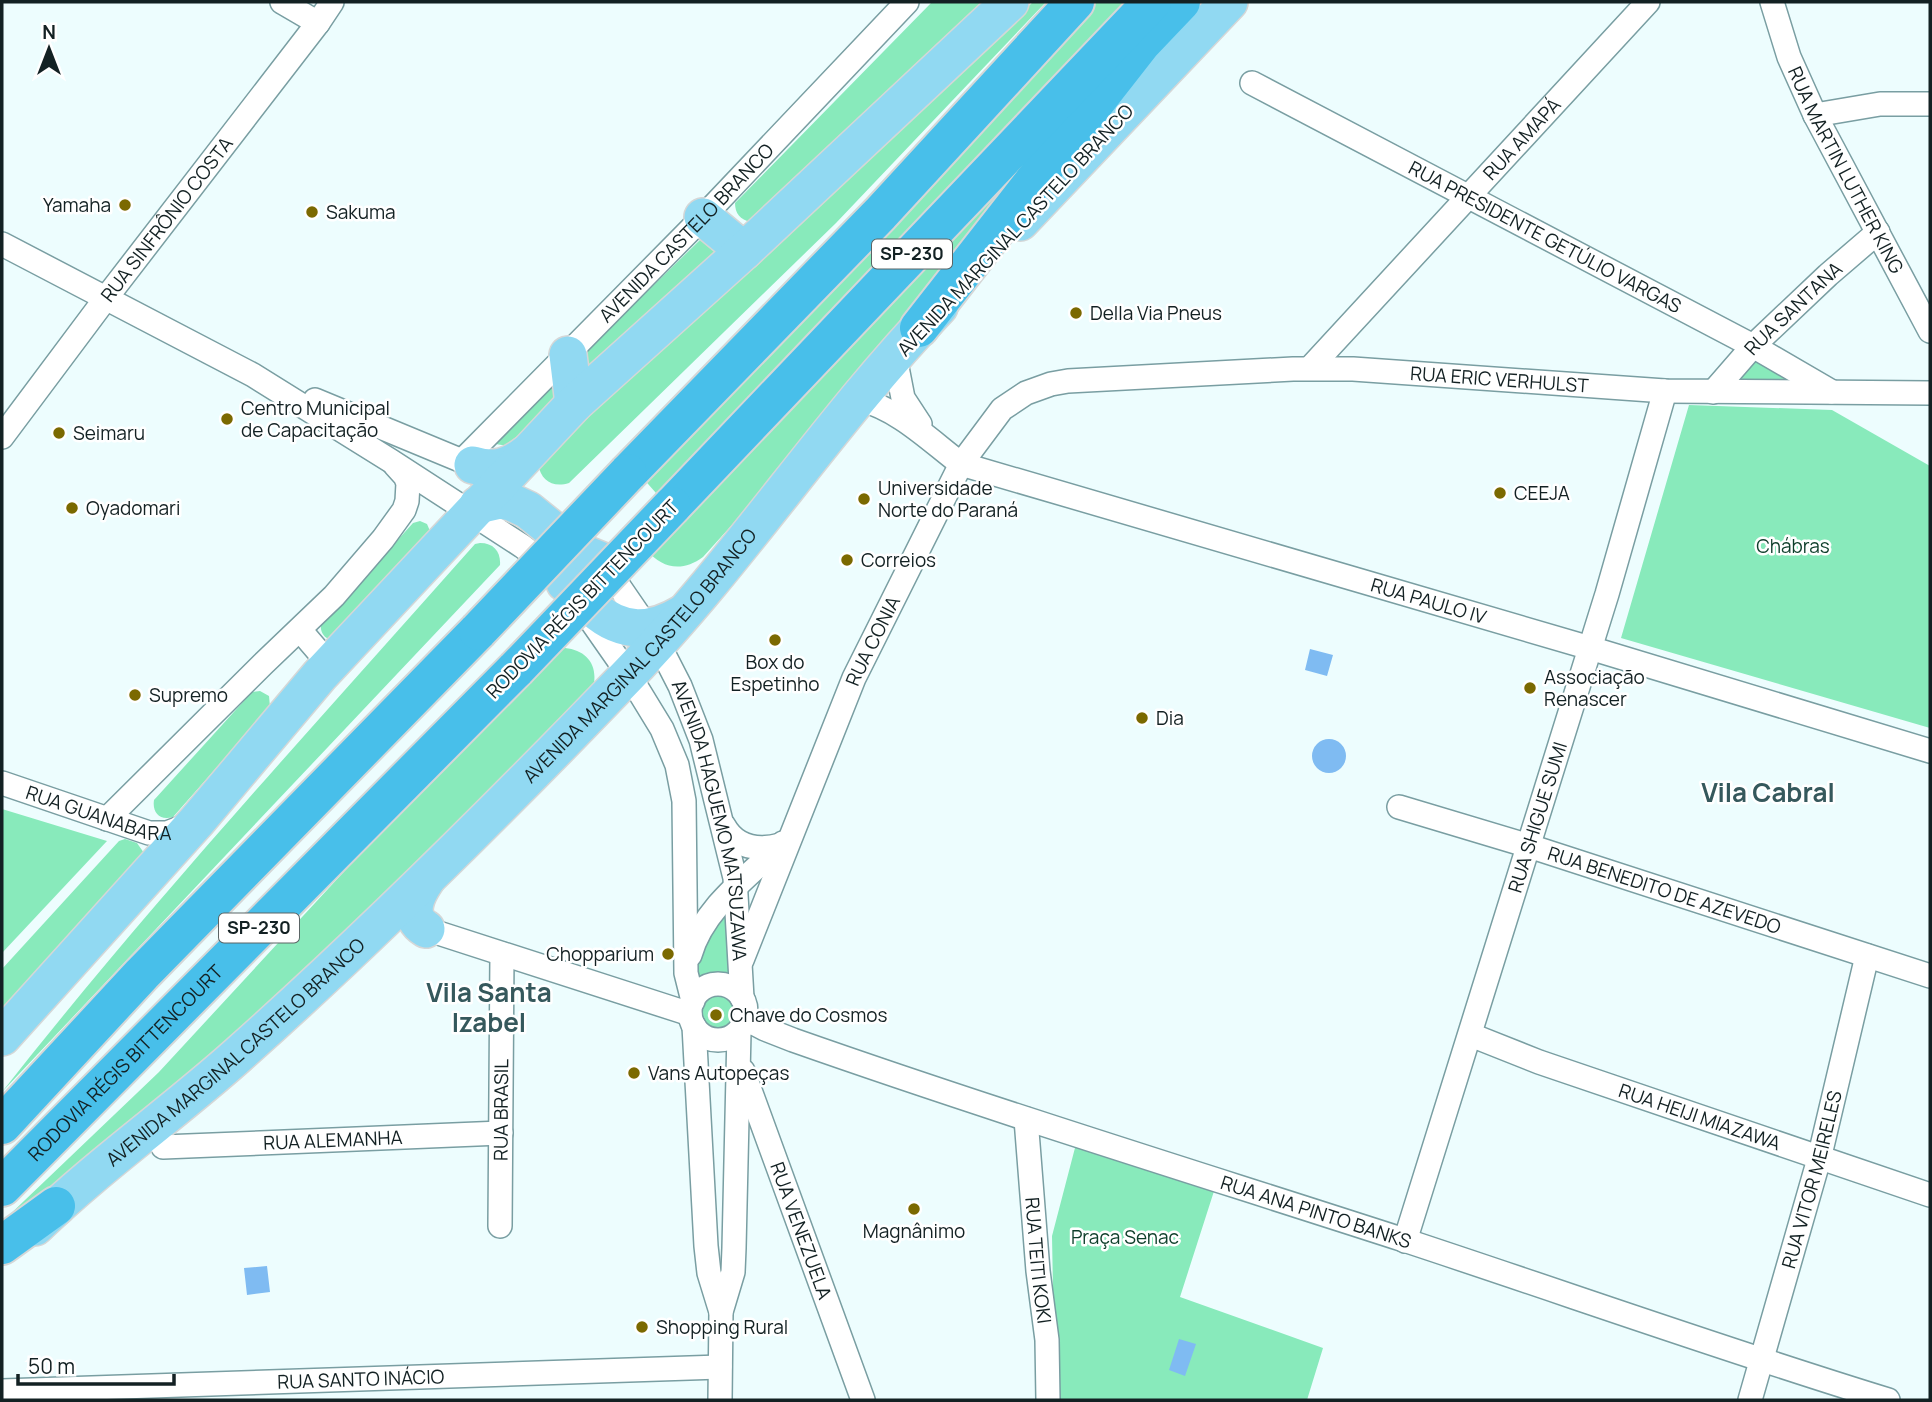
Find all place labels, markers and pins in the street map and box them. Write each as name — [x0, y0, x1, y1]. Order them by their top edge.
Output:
place label: Yamaha — [43, 192, 111, 218]
marker: Yamaha — [117, 197, 133, 213]
place label: Sakuma — [326, 199, 396, 225]
marker: Sakuma — [304, 204, 320, 220]
place label: Della Via Pneus — [1090, 300, 1222, 326]
marker: Della Via Pneus — [1068, 305, 1084, 321]
place label: Centro Municipal de Capacitação — [241, 395, 390, 443]
marker: Centro Municipal de Capacitação — [219, 411, 235, 427]
place label: Seimaru — [73, 420, 145, 446]
marker: Seimaru — [51, 425, 67, 441]
place label: Universidade Norte do Paraná — [878, 475, 1018, 523]
place label: CEEJA — [1514, 480, 1570, 506]
marker: CEEJA — [1492, 485, 1508, 501]
marker: Universidade Norte do Paraná — [856, 491, 872, 507]
place label: Oyadomari — [86, 495, 180, 521]
marker: Oyadomari — [64, 500, 80, 516]
place label: Correios — [861, 547, 936, 573]
marker: Correios — [839, 552, 855, 568]
marker: Box do Espetinho — [767, 632, 783, 648]
place label: Box do Espetinho — [730, 649, 820, 697]
place label: Associação Renascer — [1544, 664, 1645, 712]
marker: Associação Renascer — [1522, 680, 1538, 696]
place label: Supremo — [149, 682, 228, 708]
marker: Supremo — [127, 687, 143, 703]
place label: Dia — [1156, 705, 1184, 731]
marker: Dia — [1134, 710, 1150, 726]
place label: Chopparium — [546, 941, 654, 967]
marker: Chopparium — [660, 946, 676, 962]
place label: Chave do Cosmos — [730, 1002, 887, 1028]
marker: Chave do Cosmos — [708, 1007, 724, 1023]
place label: Vans Autopeças — [648, 1060, 789, 1086]
marker: Vans Autopeças — [626, 1065, 642, 1081]
marker: Magnânimo — [906, 1201, 922, 1217]
place label: Magnânimo — [863, 1218, 965, 1244]
place label: Shopping Rural — [656, 1314, 788, 1340]
marker: Shopping Rural — [634, 1319, 650, 1335]

